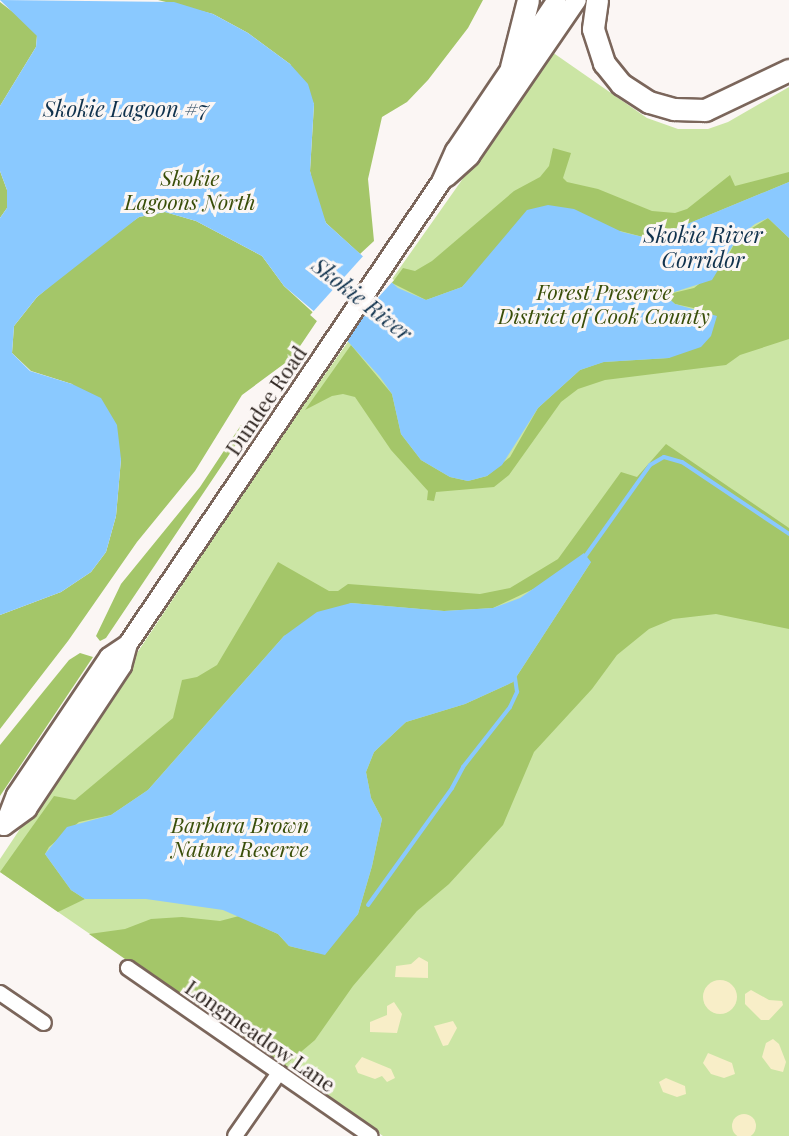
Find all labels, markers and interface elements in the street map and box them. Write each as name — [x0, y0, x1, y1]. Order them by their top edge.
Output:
water label: Skokie Lagoon #7 — [43, 96, 209, 122]
park label: Skokie Lagoons North — [124, 164, 256, 214]
water label: Skokie River Corridor — [643, 221, 763, 272]
water label: Skokie River — [307, 252, 417, 346]
park label: Forest Preserve District of Cook County — [498, 278, 710, 328]
street label: Dundee Road — [219, 341, 311, 459]
park label: Barbara Brown Nature Reserve — [171, 811, 309, 861]
street label: Longmeadow Lane — [181, 974, 341, 1096]

